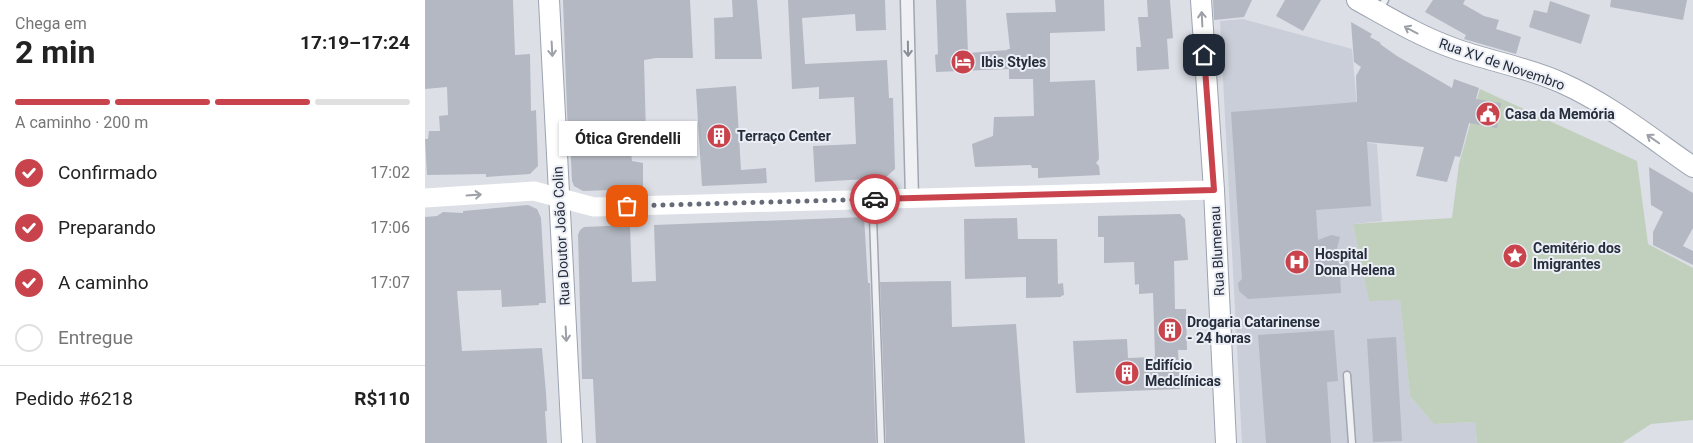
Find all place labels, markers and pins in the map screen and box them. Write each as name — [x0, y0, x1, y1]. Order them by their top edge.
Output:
pin — [1183, 34, 1225, 76]
hotel icon: Ibis Styles — [950, 49, 976, 75]
place label: Ibis Styles — [981, 54, 1046, 70]
public building icon: Casa da Memória — [1475, 101, 1501, 127]
place label: Casa da Memória — [1505, 106, 1615, 122]
callout: Ótica Grendelli — [558, 121, 696, 156]
building icon: Terraço Center — [706, 123, 732, 149]
place label: Terraço Center — [737, 128, 831, 144]
pin — [606, 185, 648, 227]
place label: Cemitério dos Imigrantes — [1533, 240, 1621, 272]
place icon: Cemitério dos Imigrantes — [1502, 243, 1528, 269]
place label: Hospital Dona Helena — [1315, 246, 1395, 278]
hospital icon: Hospital Dona Helena — [1284, 249, 1310, 275]
place label: Drogaria Catarinense - 24 horas — [1187, 314, 1320, 346]
building icon: Drogaria Catarinense - 24 horas — [1157, 317, 1183, 343]
place label: Edifício Medclínicas — [1145, 357, 1221, 389]
building icon: Edifício Medclínicas — [1114, 360, 1140, 386]

